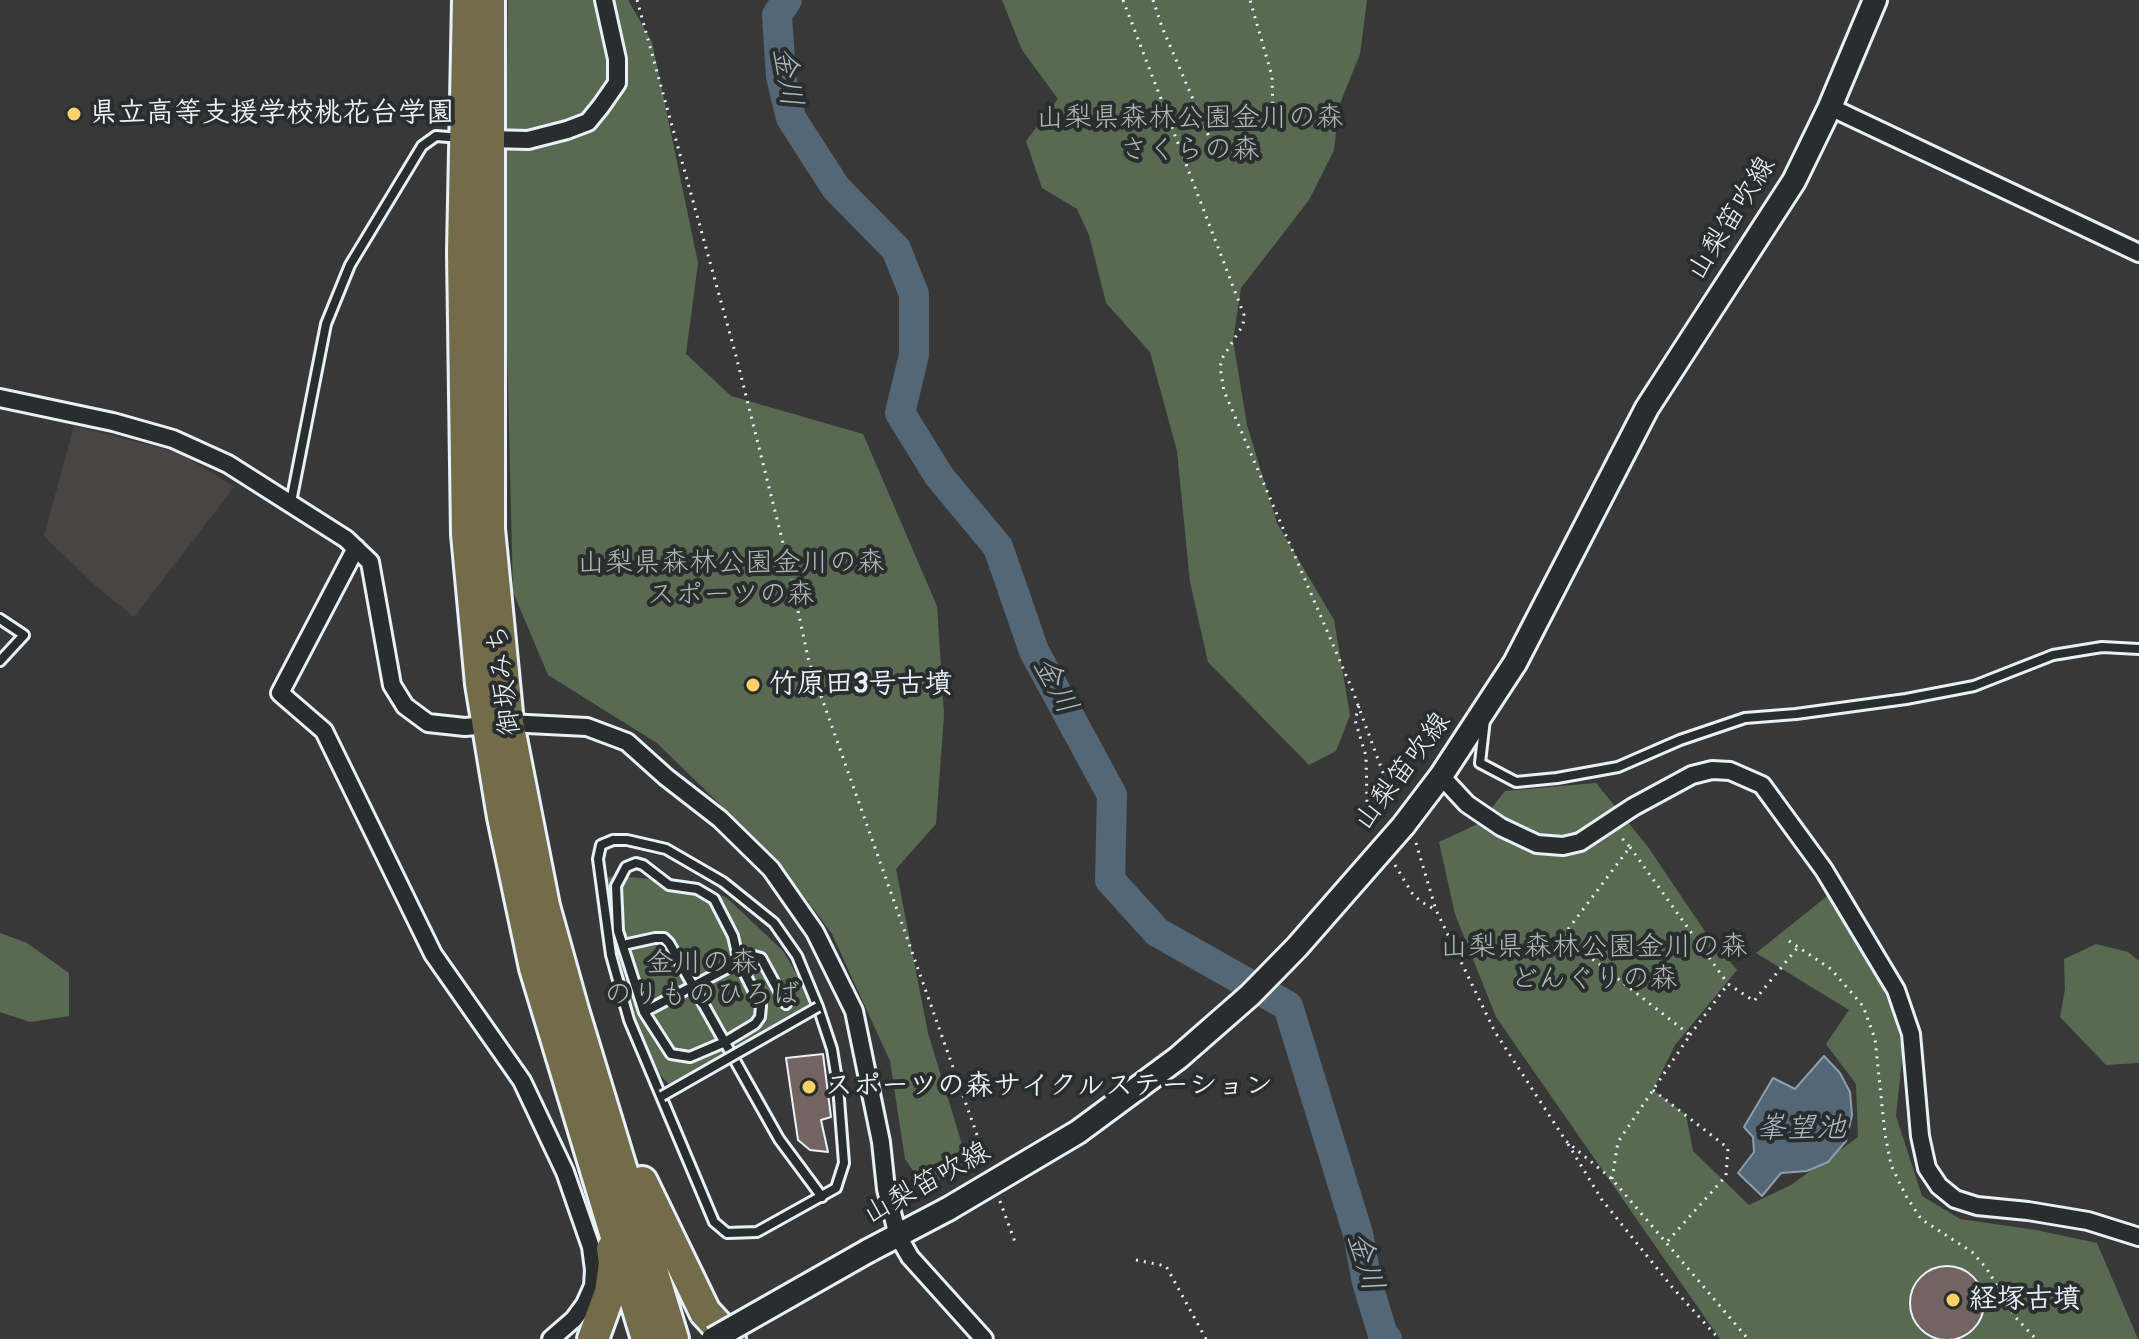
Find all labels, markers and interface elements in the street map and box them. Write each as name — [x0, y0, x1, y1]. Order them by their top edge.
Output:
water label: 金川 — [764, 45, 808, 109]
place label: 県立高等支援学校桃花台学園 — [90, 97, 454, 131]
park label: 山梨県森林公園金川の森 さくらの森 — [1036, 102, 1344, 168]
marker: 県立高等支援学校桃花台学園 — [65, 105, 83, 123]
street label: 山梨笛吹線 — [1681, 151, 1783, 287]
park label: 山梨県森林公園金川の森 スポーツの森 — [577, 547, 885, 613]
street label: 御坂みち — [482, 622, 528, 738]
water label: 金川 — [1024, 651, 1084, 721]
place label: 竹原田3号古墳 — [769, 668, 953, 702]
marker: 竹原田3号古墳 — [744, 676, 762, 694]
street label: 山梨笛吹線 — [1347, 706, 1459, 838]
park label: 山梨県森林公園金川の森 どんぐりの森 — [1440, 931, 1748, 997]
park label: 金川の森 のりものひろば — [604, 947, 800, 1013]
place label: スポーツの森サイクルステーション — [825, 1070, 1273, 1104]
marker: スポーツの森サイクルステーション — [800, 1078, 818, 1096]
water label: 峯望池 — [1756, 1111, 1846, 1147]
street label: 山梨笛吹線 — [858, 1135, 996, 1233]
water label: 金川 — [1338, 1228, 1390, 1296]
place label: 経塚古墳 — [1969, 1283, 2081, 1317]
marker: 経塚古墳 — [1944, 1291, 1962, 1309]

